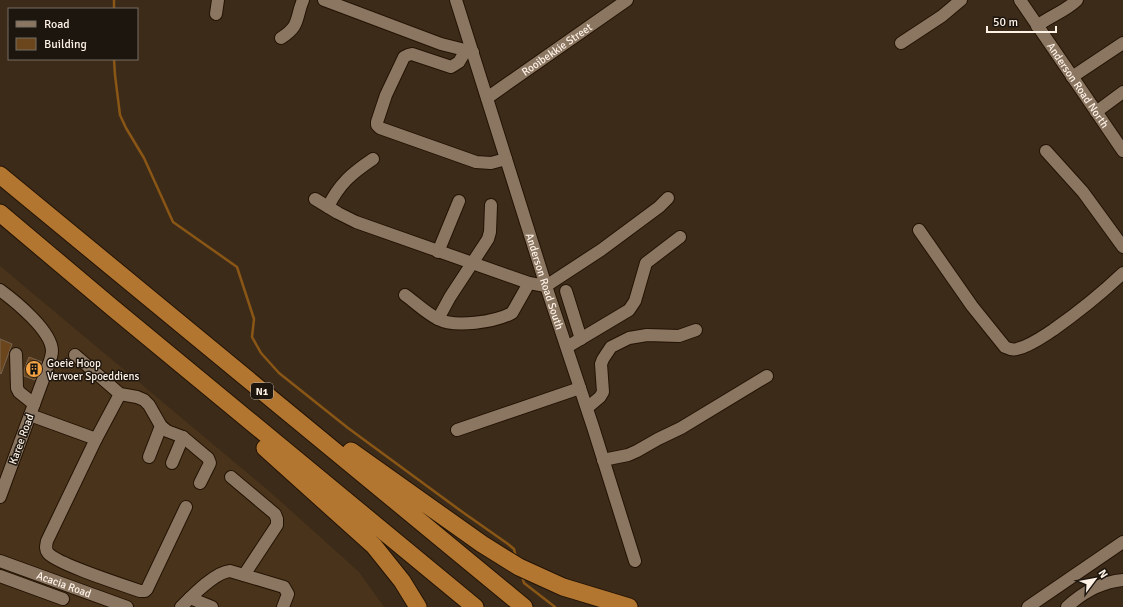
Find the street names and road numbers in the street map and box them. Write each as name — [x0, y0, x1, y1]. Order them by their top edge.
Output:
street label: Rooibekkie Street — [519, 20, 595, 79]
street label: Anderson Road North — [1044, 40, 1111, 131]
street label: Anderson Road South — [523, 231, 566, 332]
road number: N1 — [251, 383, 273, 399]
street label: Karee Road — [6, 412, 37, 466]
street label: Acacia Road — [35, 569, 93, 601]

